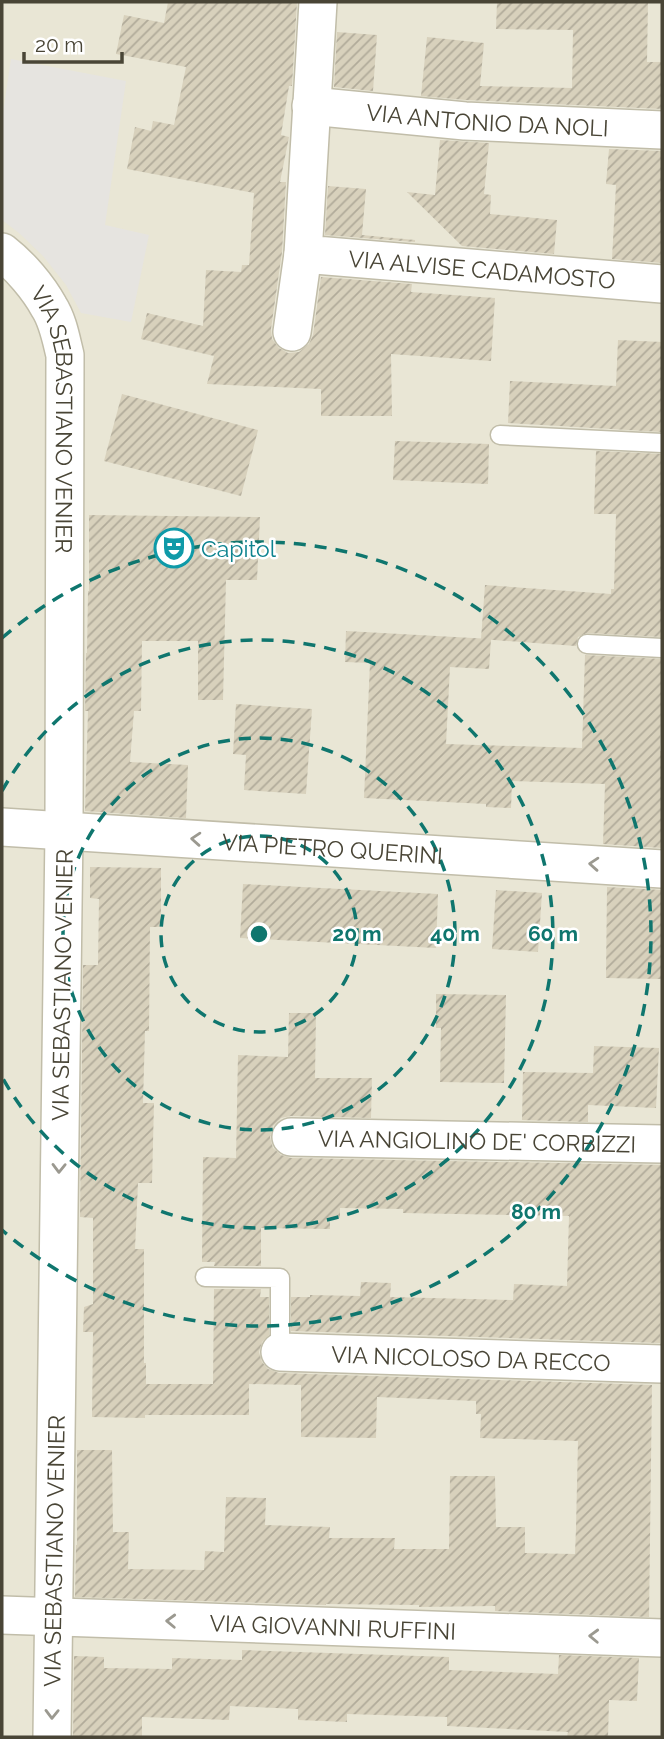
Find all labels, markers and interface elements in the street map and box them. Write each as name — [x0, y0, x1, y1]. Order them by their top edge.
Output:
scale bar — [24, 21, 122, 65]
text: 20 m — [35, 32, 83, 57]
street label: VIA ANTONIO DA NOLI — [365, 98, 609, 141]
street label: VIA ALVISE CADAMOSTO — [347, 244, 617, 294]
street label: VIA SEBASTIANO VENIER — [26, 280, 79, 553]
theatre icon: Capitol — [153, 527, 195, 569]
place label: Capitol — [201, 535, 277, 562]
street label: VIA PIETRO QUERINI — [221, 828, 444, 869]
one-way arrow — [190, 832, 201, 847]
street label: VIA SEBASTIANO VENIER — [46, 849, 78, 1121]
one-way arrow — [588, 857, 599, 872]
text: 20 m — [332, 921, 382, 946]
text: 40 m — [430, 921, 480, 946]
text: 60 m — [528, 921, 578, 946]
centre of rings — [247, 922, 271, 946]
street label: VIA ANGIOLINO DE' CORBIZZI — [318, 1124, 636, 1157]
one-way arrow — [52, 1163, 67, 1174]
text: 80 m — [511, 1199, 561, 1224]
street label: VIA NICOLOSO DA RECCO — [331, 1340, 611, 1376]
street label: VIA SEBASTIANO VENIER — [38, 1415, 70, 1687]
street label: VIA GIOVANNI RUFFINI — [209, 1609, 456, 1644]
one-way arrow — [165, 1614, 176, 1629]
one-way arrow — [588, 1628, 599, 1644]
one-way arrow — [44, 1709, 60, 1720]

